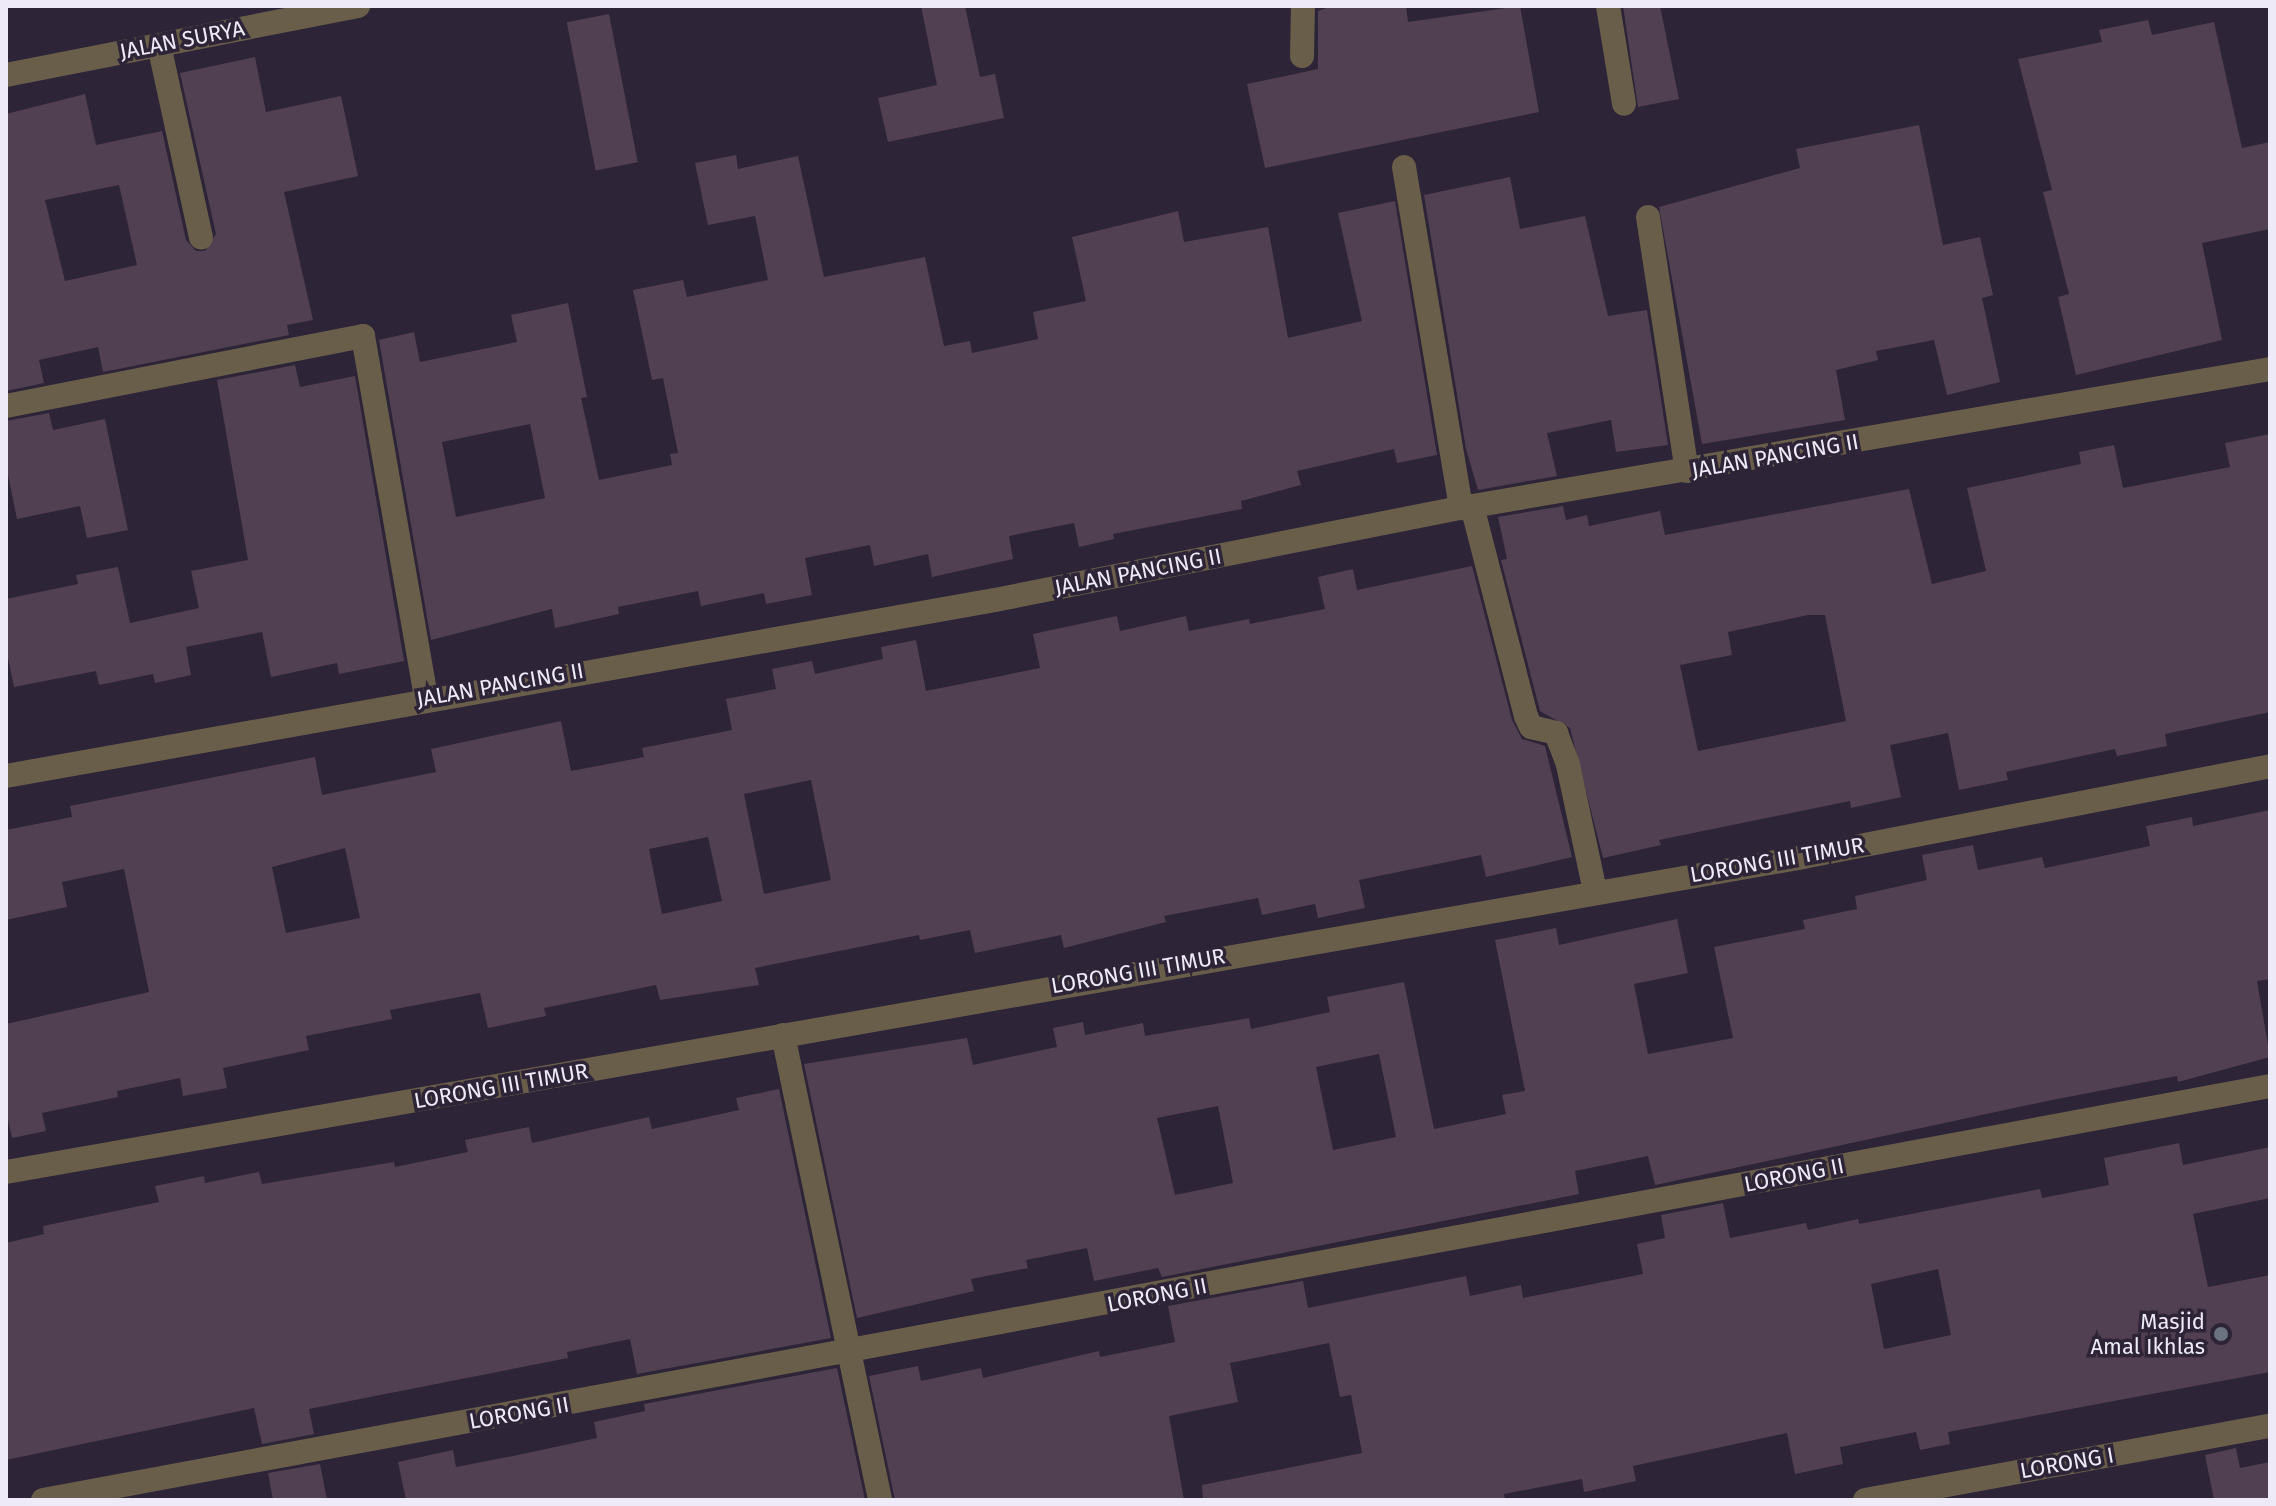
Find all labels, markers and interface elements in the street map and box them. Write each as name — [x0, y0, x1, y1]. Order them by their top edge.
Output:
street label: JALAN SURYA — [117, 15, 247, 65]
street label: JALAN PANCING II — [1689, 428, 1861, 484]
street label: JALAN PANCING II — [1052, 543, 1224, 601]
street label: JALAN PANCING II — [414, 657, 586, 713]
street label: LORONG III TIMUR — [1688, 832, 1866, 888]
street label: LORONG III TIMUR — [1049, 943, 1227, 999]
street label: LORONG III TIMUR — [412, 1058, 590, 1114]
street label: LORONG II — [1742, 1152, 1846, 1198]
street label: LORONG II — [1105, 1272, 1209, 1318]
place label: Masjid Amal Ikhlas — [2091, 1308, 2205, 1360]
marker: Masjid Amal Ikhlas — [2212, 1325, 2230, 1343]
street label: LORONG II — [467, 1391, 571, 1435]
street label: LORONG I — [2018, 1442, 2116, 1484]

